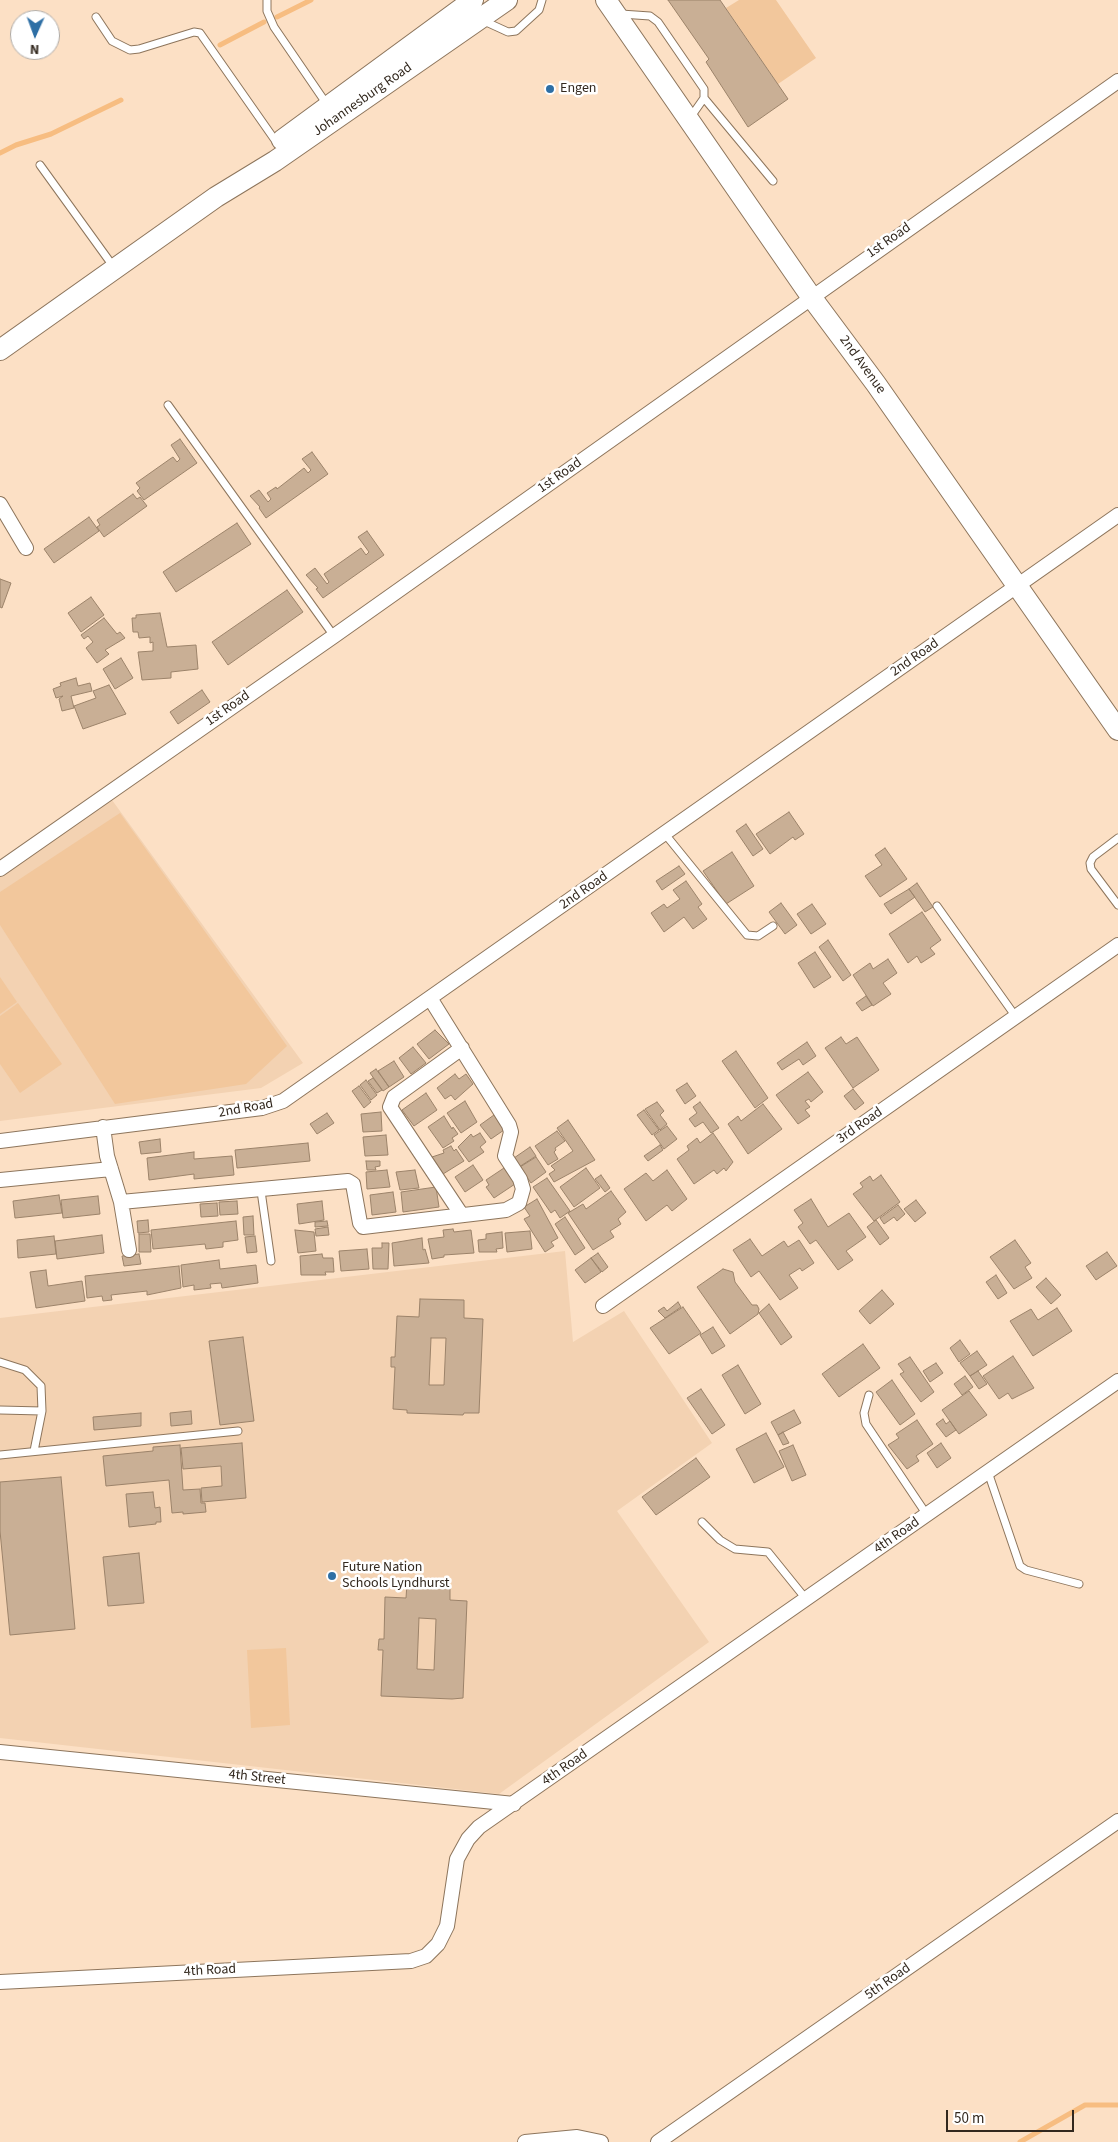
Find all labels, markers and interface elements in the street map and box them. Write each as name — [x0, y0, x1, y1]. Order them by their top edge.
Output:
north arrow — [10, 10, 60, 60]
text: N — [30, 39, 40, 59]
street label: Johannesburg Road — [310, 60, 416, 140]
place label: Engen — [560, 81, 597, 97]
marker: Engen — [544, 83, 556, 95]
street label: 1st Road — [864, 220, 914, 262]
street label: 2nd Avenue — [835, 332, 889, 398]
street label: 1st Road — [535, 455, 585, 497]
street label: 2nd Road — [888, 635, 942, 681]
street label: 1st Road — [203, 688, 253, 730]
street label: 2nd Road — [557, 868, 611, 914]
street label: 2nd Road — [217, 1096, 275, 1122]
street label: 3rd Road — [834, 1104, 886, 1148]
street label: 4th Road — [871, 1514, 923, 1558]
place label: Future Nation Schools Lyndhurst — [342, 1560, 450, 1592]
marker: Future Nation Schools Lyndhurst — [326, 1570, 338, 1582]
street label: 4th Road — [539, 1746, 591, 1790]
street label: 4th Street — [228, 1767, 286, 1789]
street label: 5th Road — [862, 1960, 914, 2004]
street label: 4th Road — [184, 1961, 236, 1981]
scale bar — [948, 2100, 1076, 2132]
text: 50 m — [954, 2108, 984, 2129]

